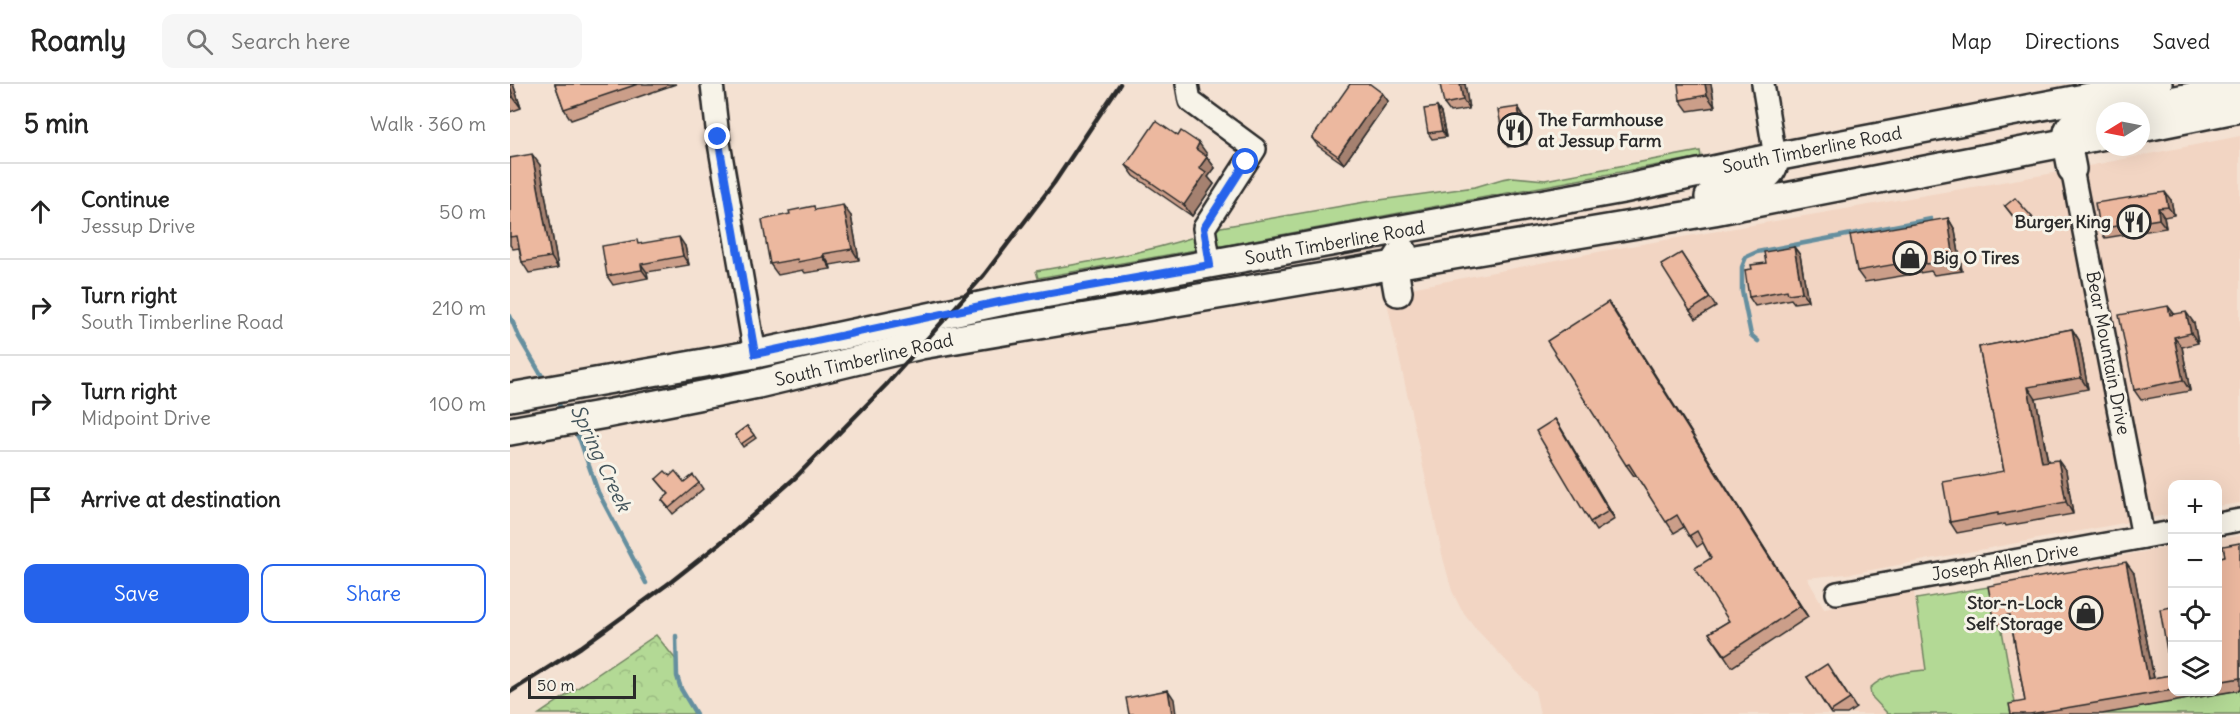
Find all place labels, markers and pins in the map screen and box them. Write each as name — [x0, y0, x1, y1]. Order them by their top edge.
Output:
place label: The Farmhouse at Jessup Farm — [1538, 108, 1664, 152]
restaurant icon: The Farmhouse at Jessup Farm — [1497, 112, 1533, 148]
restaurant icon: Burger King — [2116, 204, 2152, 240]
place label: Burger King — [2015, 210, 2111, 233]
shop icon: Big O Tires — [1892, 240, 1928, 276]
place label: Big O Tires — [1933, 246, 2020, 269]
place label: Stor-n-Lock Self Storage — [1966, 591, 2063, 635]
shop icon: Stor-n-Lock Self Storage — [2068, 595, 2104, 631]

